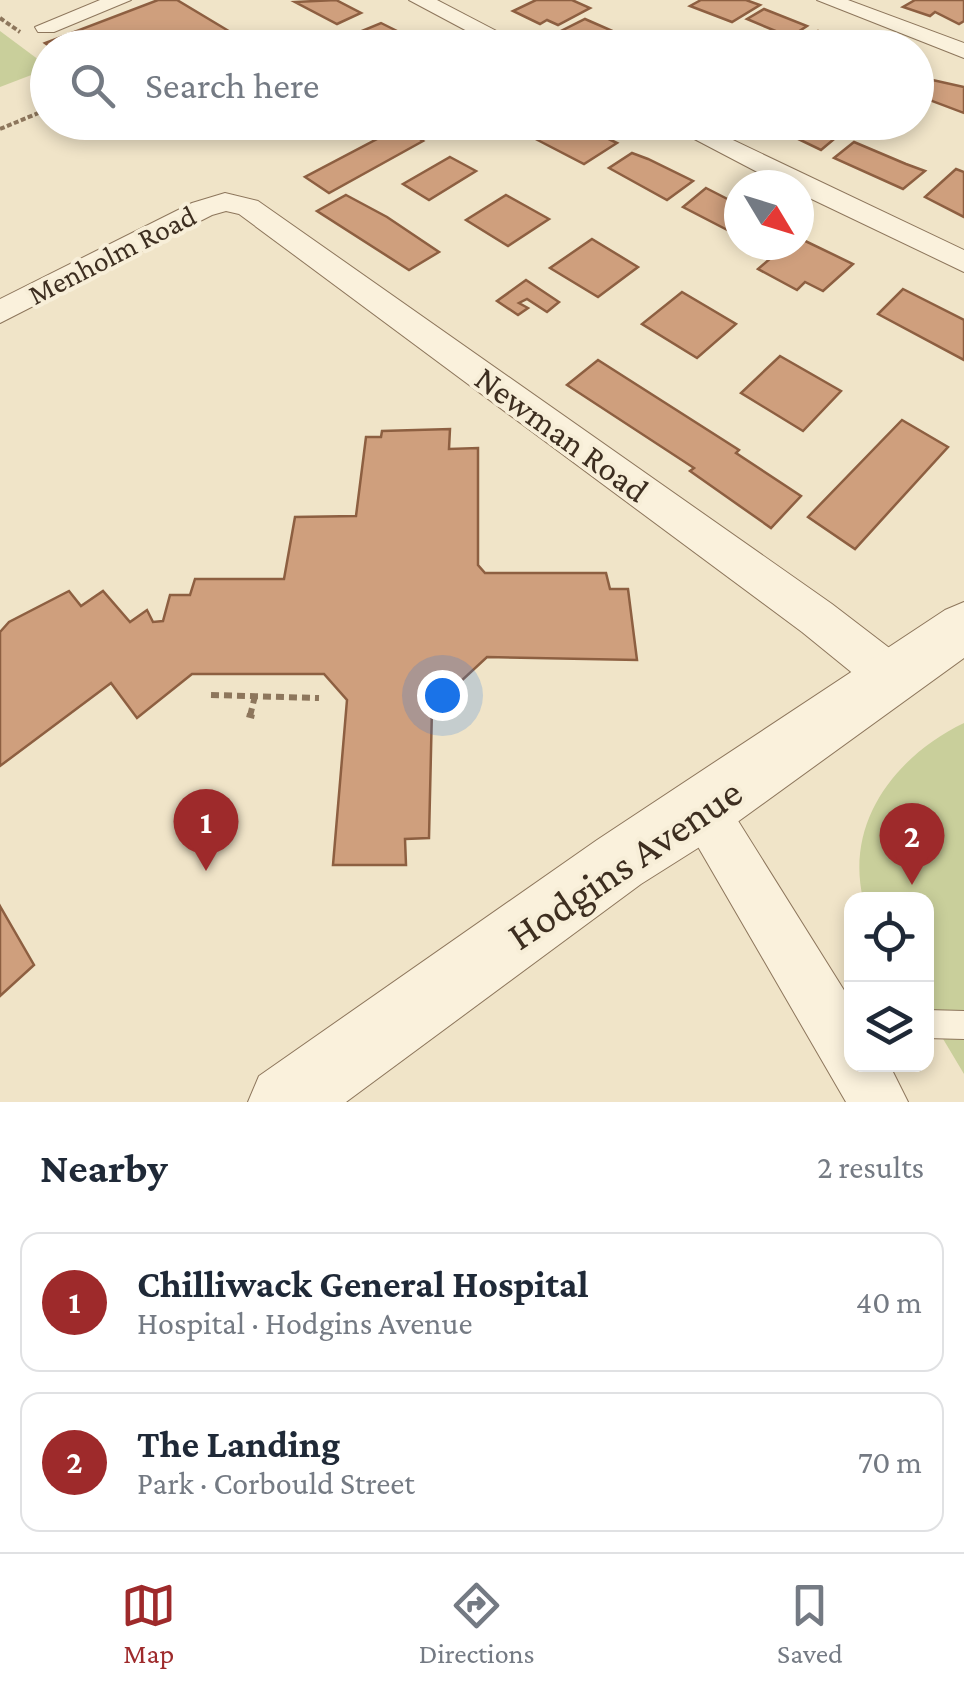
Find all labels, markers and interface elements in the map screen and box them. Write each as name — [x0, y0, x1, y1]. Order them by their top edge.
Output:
search box — [30, 30, 934, 140]
icon: search — [65, 58, 120, 113]
text: Search here — [145, 64, 319, 106]
north arrow — [724, 170, 814, 260]
street label: Menholm Road — [22, 198, 201, 311]
street label: Newman Road — [467, 359, 656, 510]
your location — [417, 670, 468, 721]
street label: Hodgins Avenue — [498, 768, 750, 959]
pin: 1 — [174, 788, 238, 871]
pin: 2 — [880, 802, 944, 885]
map controls — [844, 892, 934, 1072]
button: locate — [844, 892, 934, 982]
button: layers — [844, 982, 934, 1072]
text: Nearby — [40, 1144, 168, 1191]
text: 2 results — [817, 1149, 924, 1185]
text: Chilliwack General Hospital — [137, 1263, 588, 1305]
text: 1 — [69, 1284, 80, 1320]
text: 40 m — [856, 1284, 922, 1320]
text: Hospital · Hodgins Avenue — [137, 1305, 473, 1341]
text: The Landing — [137, 1423, 340, 1465]
text: 2 — [66, 1444, 83, 1480]
text: 70 m — [858, 1444, 922, 1480]
text: Park · Corbould Street — [137, 1465, 415, 1501]
tab: Map — [121, 1578, 176, 1669]
tab: Directions — [419, 1578, 535, 1669]
tab: Saved — [777, 1578, 843, 1669]

